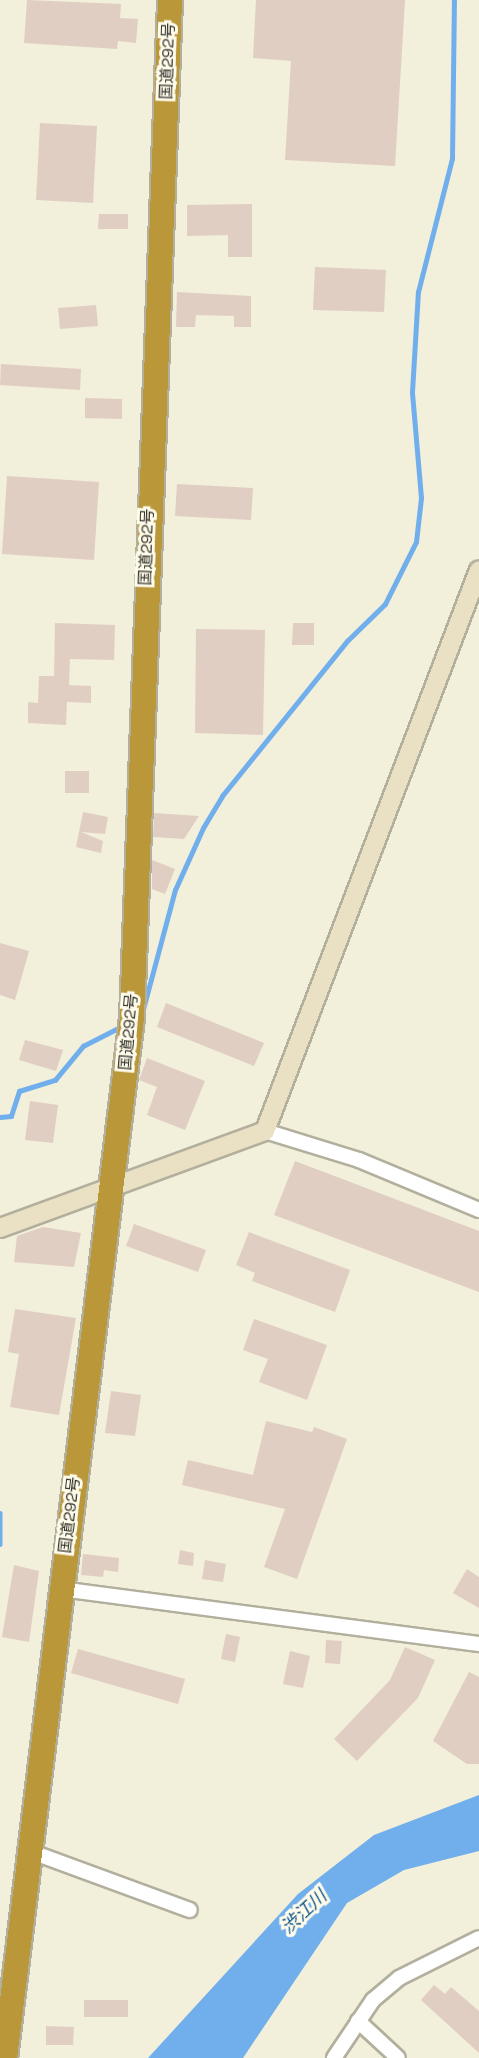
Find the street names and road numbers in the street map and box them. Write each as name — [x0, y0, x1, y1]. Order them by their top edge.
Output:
street label: 国道292号 — [157, 22, 179, 100]
street label: 国道292号 — [136, 508, 158, 586]
street label: 国道292号 — [116, 993, 142, 1071]
street label: 国道292号 — [56, 1476, 84, 1554]

